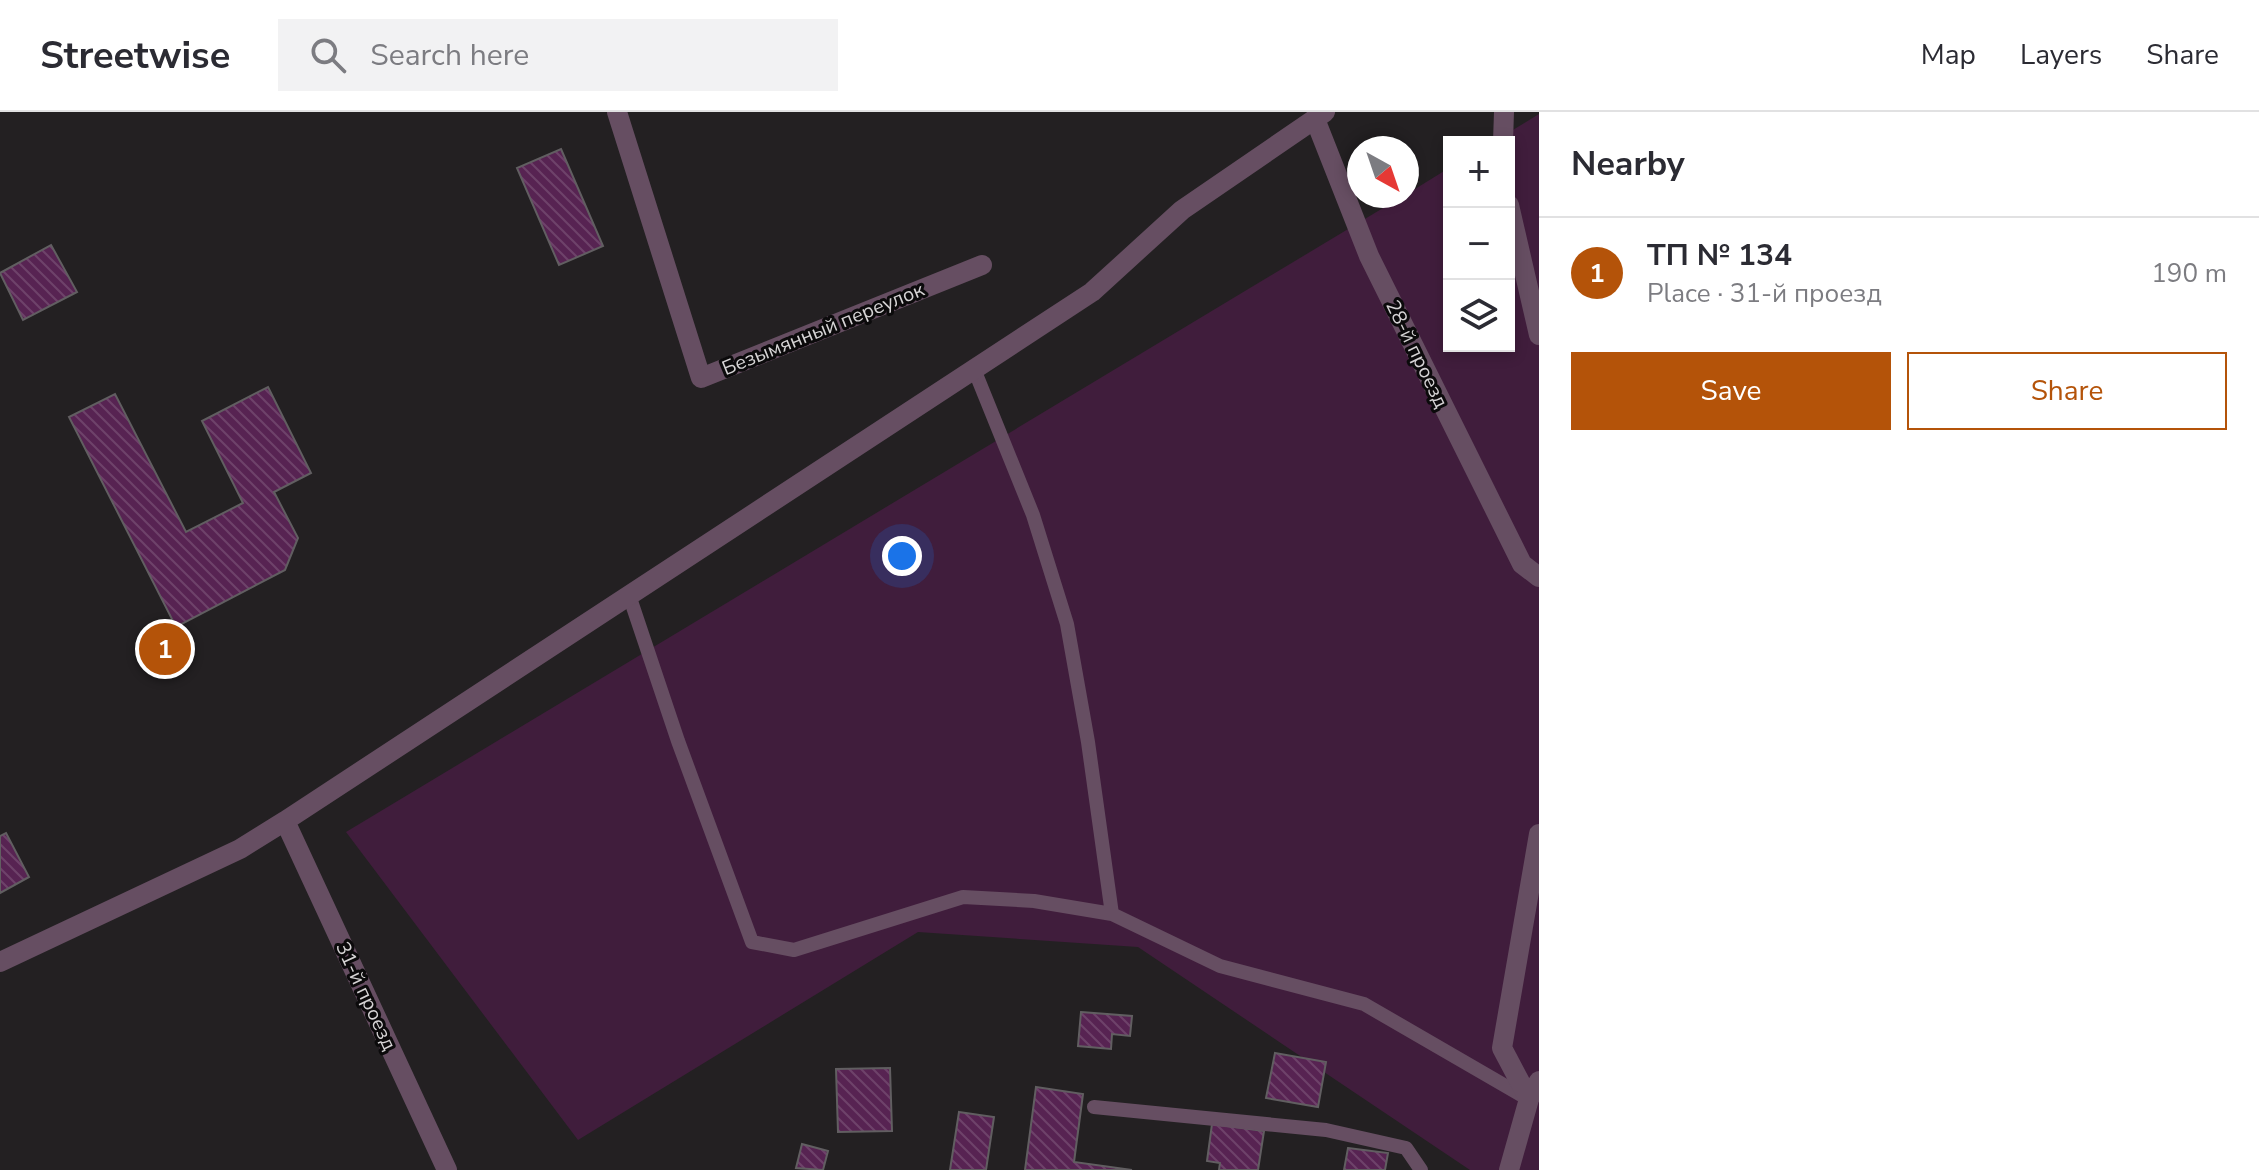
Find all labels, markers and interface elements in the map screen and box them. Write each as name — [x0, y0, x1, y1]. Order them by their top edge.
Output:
search box — [278, 19, 838, 91]
text: Streetwise — [40, 30, 230, 81]
icon: search — [306, 33, 350, 77]
text: Search here — [370, 35, 529, 76]
text: Map — [1921, 36, 1976, 74]
text: Layers — [2020, 36, 2102, 74]
text: Share — [2146, 36, 2219, 74]
north arrow — [1347, 136, 1419, 208]
map controls — [1443, 136, 1515, 352]
button: + — [1443, 136, 1515, 208]
text: Nearby — [1571, 141, 1685, 187]
button: − — [1443, 208, 1515, 280]
text: ТП № 134 — [1647, 235, 1792, 276]
text: 1 — [1589, 256, 1605, 291]
text: 190 m — [2151, 256, 2227, 291]
street label: Безымянный переулок — [718, 276, 929, 382]
text: Place · 31-й проезд — [1647, 276, 1882, 311]
button: layers — [1443, 280, 1515, 352]
street label: 28-й проезд — [1379, 296, 1455, 413]
button: Save — [1571, 352, 1891, 430]
button: Share — [1907, 352, 2227, 430]
your location — [882, 536, 922, 576]
pin: 1 — [139, 619, 191, 679]
street label: 31-й проезд — [329, 937, 403, 1055]

